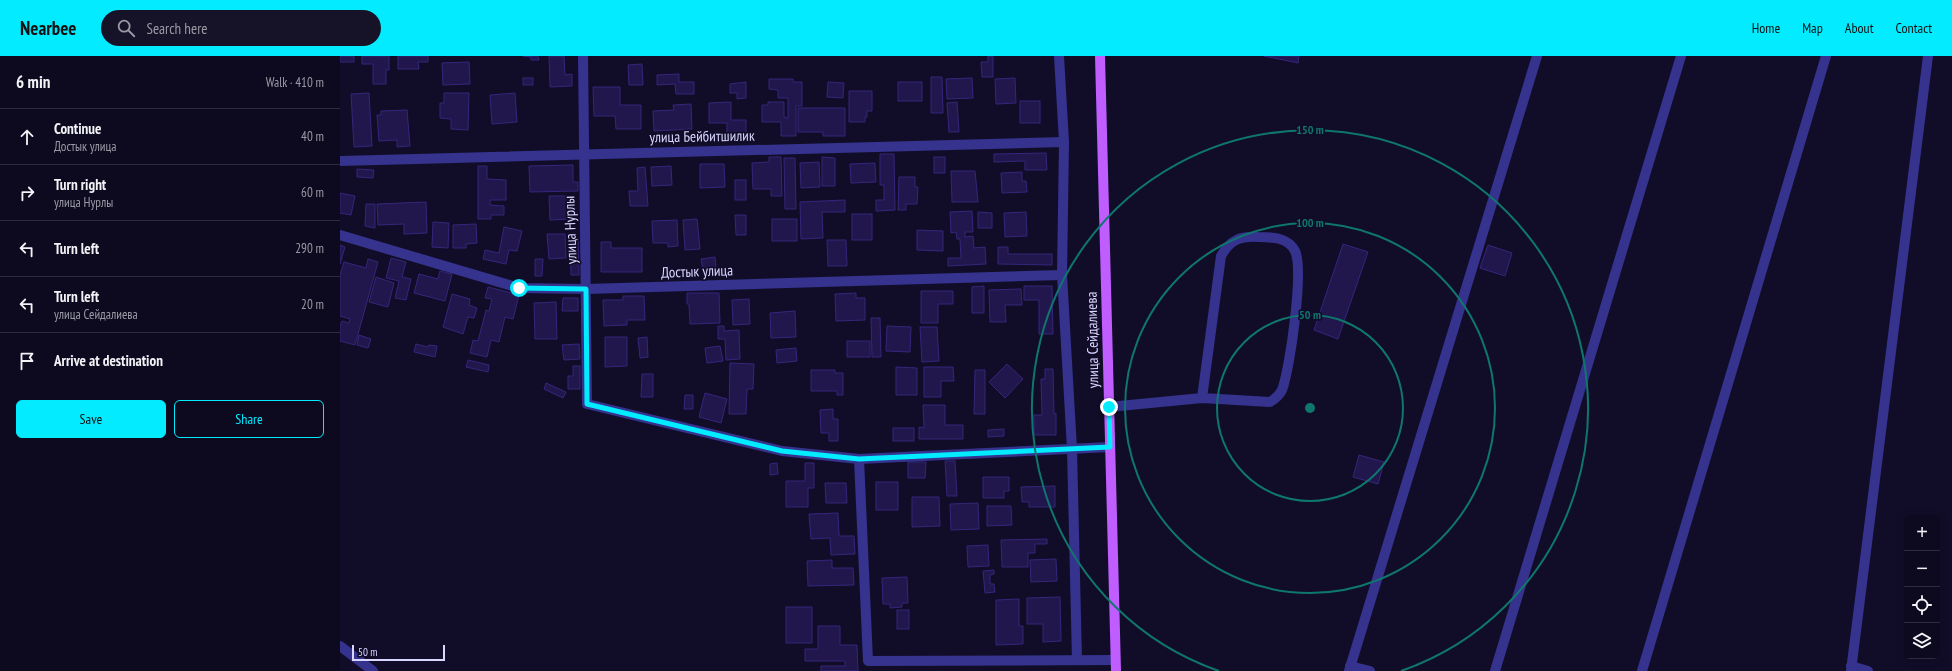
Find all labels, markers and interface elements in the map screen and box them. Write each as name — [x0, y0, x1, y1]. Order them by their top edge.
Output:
search box — [101, 10, 381, 46]
text: Nearbee — [20, 16, 77, 40]
icon: search — [115, 17, 137, 39]
text: Search here — [147, 19, 207, 38]
text: Home — [1752, 19, 1780, 37]
text: Map — [1802, 19, 1823, 37]
text: About — [1845, 19, 1874, 37]
text: Contact — [1896, 19, 1932, 37]
text: 6 min — [16, 71, 50, 93]
text: Walk · 410 m — [266, 74, 324, 91]
text: Continue — [54, 119, 101, 138]
text: 150 m — [1296, 122, 1324, 137]
icon: ahead — [16, 126, 38, 148]
street label: улица Бейбитшилик — [649, 126, 755, 146]
text: 40 m — [301, 128, 324, 145]
text: Достык улица — [54, 138, 116, 155]
text: Turn right — [54, 175, 106, 194]
icon: right — [16, 182, 38, 204]
text: 60 m — [301, 184, 324, 201]
text: улица Нурлы — [54, 194, 113, 211]
street label: улица Нурлы — [559, 196, 581, 264]
text: 100 m — [1296, 215, 1324, 230]
icon: left — [16, 238, 38, 260]
text: Turn left — [54, 239, 99, 258]
text: 290 m — [295, 240, 324, 257]
street label: Достык улица — [661, 260, 733, 282]
route start — [510, 279, 528, 297]
text: Turn left — [54, 287, 99, 306]
street label: улица Сейдалиева — [1082, 291, 1102, 389]
icon: left — [16, 294, 38, 316]
text: 20 m — [301, 296, 324, 313]
text: улица Сейдалиева — [54, 306, 138, 323]
text: 50 m — [1299, 307, 1321, 322]
icon: arrive — [16, 350, 38, 372]
text: Arrive at destination — [54, 351, 163, 370]
route end — [1100, 398, 1118, 416]
button: Save — [16, 400, 166, 438]
button: Share — [174, 400, 324, 438]
centre of rings — [1303, 401, 1317, 415]
map controls — [1904, 515, 1940, 659]
button: + — [1904, 515, 1940, 551]
button: − — [1904, 551, 1940, 587]
button: locate — [1904, 587, 1940, 623]
button: layers — [1904, 623, 1940, 659]
scale bar — [352, 643, 445, 662]
text: 50 m — [358, 645, 377, 659]

